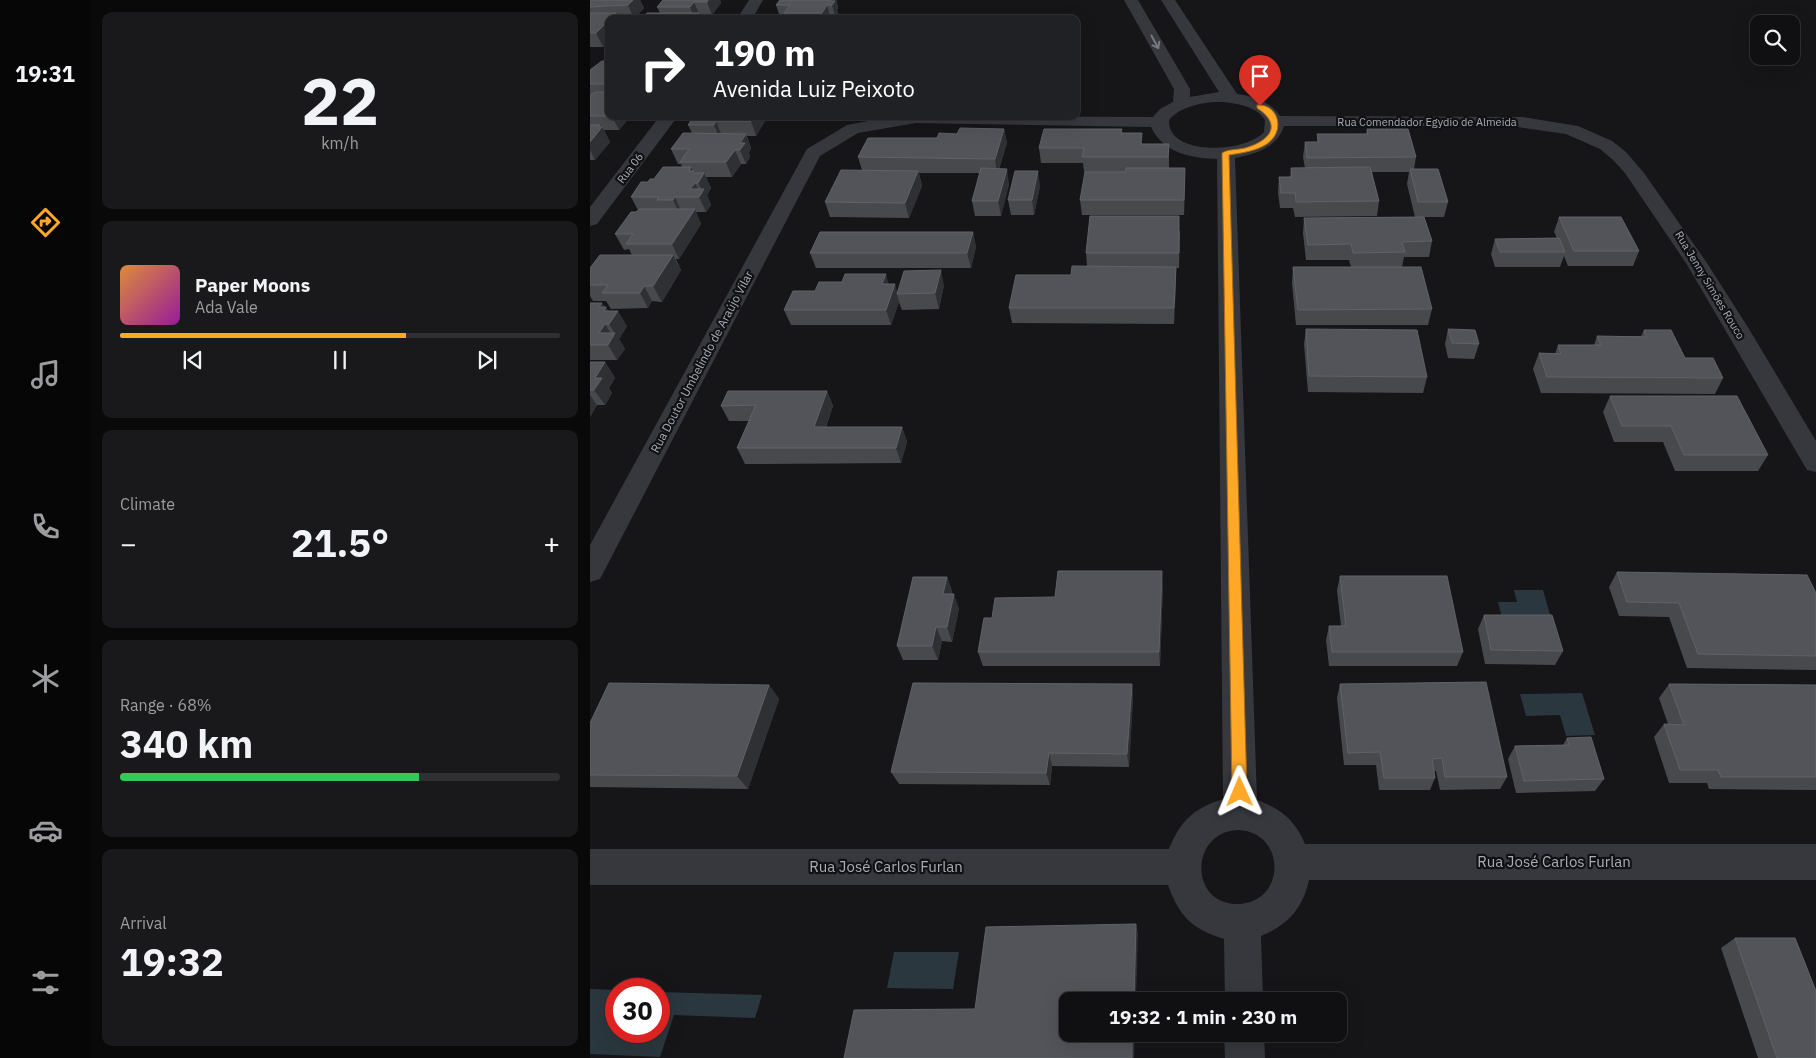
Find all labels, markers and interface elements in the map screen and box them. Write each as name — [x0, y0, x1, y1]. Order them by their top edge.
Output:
map controls — [1750, 15, 1800, 65]
button: search — [1750, 15, 1800, 65]
text: 190 m — [713, 30, 816, 76]
one-way arrow — [1151, 34, 1161, 49]
icon: right — [630, 35, 695, 100]
pin — [1239, 55, 1281, 106]
text: 22 — [301, 58, 379, 143]
text: 19:31 — [15, 59, 75, 88]
icon: arrive — [1246, 62, 1274, 90]
text: Avenida Luiz Peixoto — [713, 74, 915, 103]
street label: Rua Comendador Egydio de Almeida — [1337, 115, 1517, 129]
text: km/h — [321, 133, 359, 153]
street label: Rua 06 — [614, 150, 646, 186]
icon: directions — [28, 205, 63, 240]
street label: Rua Jenny Simões Rouco — [1672, 228, 1748, 342]
street label: Rua Doutor Umbelindo de Araújo Vilar — [647, 268, 756, 455]
text: Paper Moons — [195, 273, 310, 297]
text: Ada Vale — [195, 297, 258, 317]
icon: previous — [179, 346, 207, 374]
icon: pause — [326, 346, 354, 374]
icon: next — [473, 346, 501, 374]
icon: music — [28, 357, 63, 392]
text: Climate — [120, 494, 175, 514]
icon: phone — [28, 509, 63, 544]
text: 21.5° — [291, 518, 389, 567]
text: − — [120, 525, 137, 562]
text: + — [543, 525, 560, 562]
icon: climate — [28, 661, 63, 696]
text: Range · 68% — [120, 695, 212, 715]
text: 340 km — [120, 719, 253, 768]
position arrow — [1213, 765, 1265, 817]
icon: car — [28, 813, 63, 848]
street label: Rua José Carlos Furlan — [1477, 852, 1631, 871]
street label: Rua José Carlos Furlan — [809, 857, 963, 876]
text: Arrival — [120, 913, 167, 933]
text: 19:32 — [120, 937, 224, 986]
icon: filters — [28, 965, 63, 1000]
speed limit sign: 30 — [605, 978, 670, 1043]
text: 19:32 · 1 min · 230 m — [1109, 1005, 1297, 1029]

